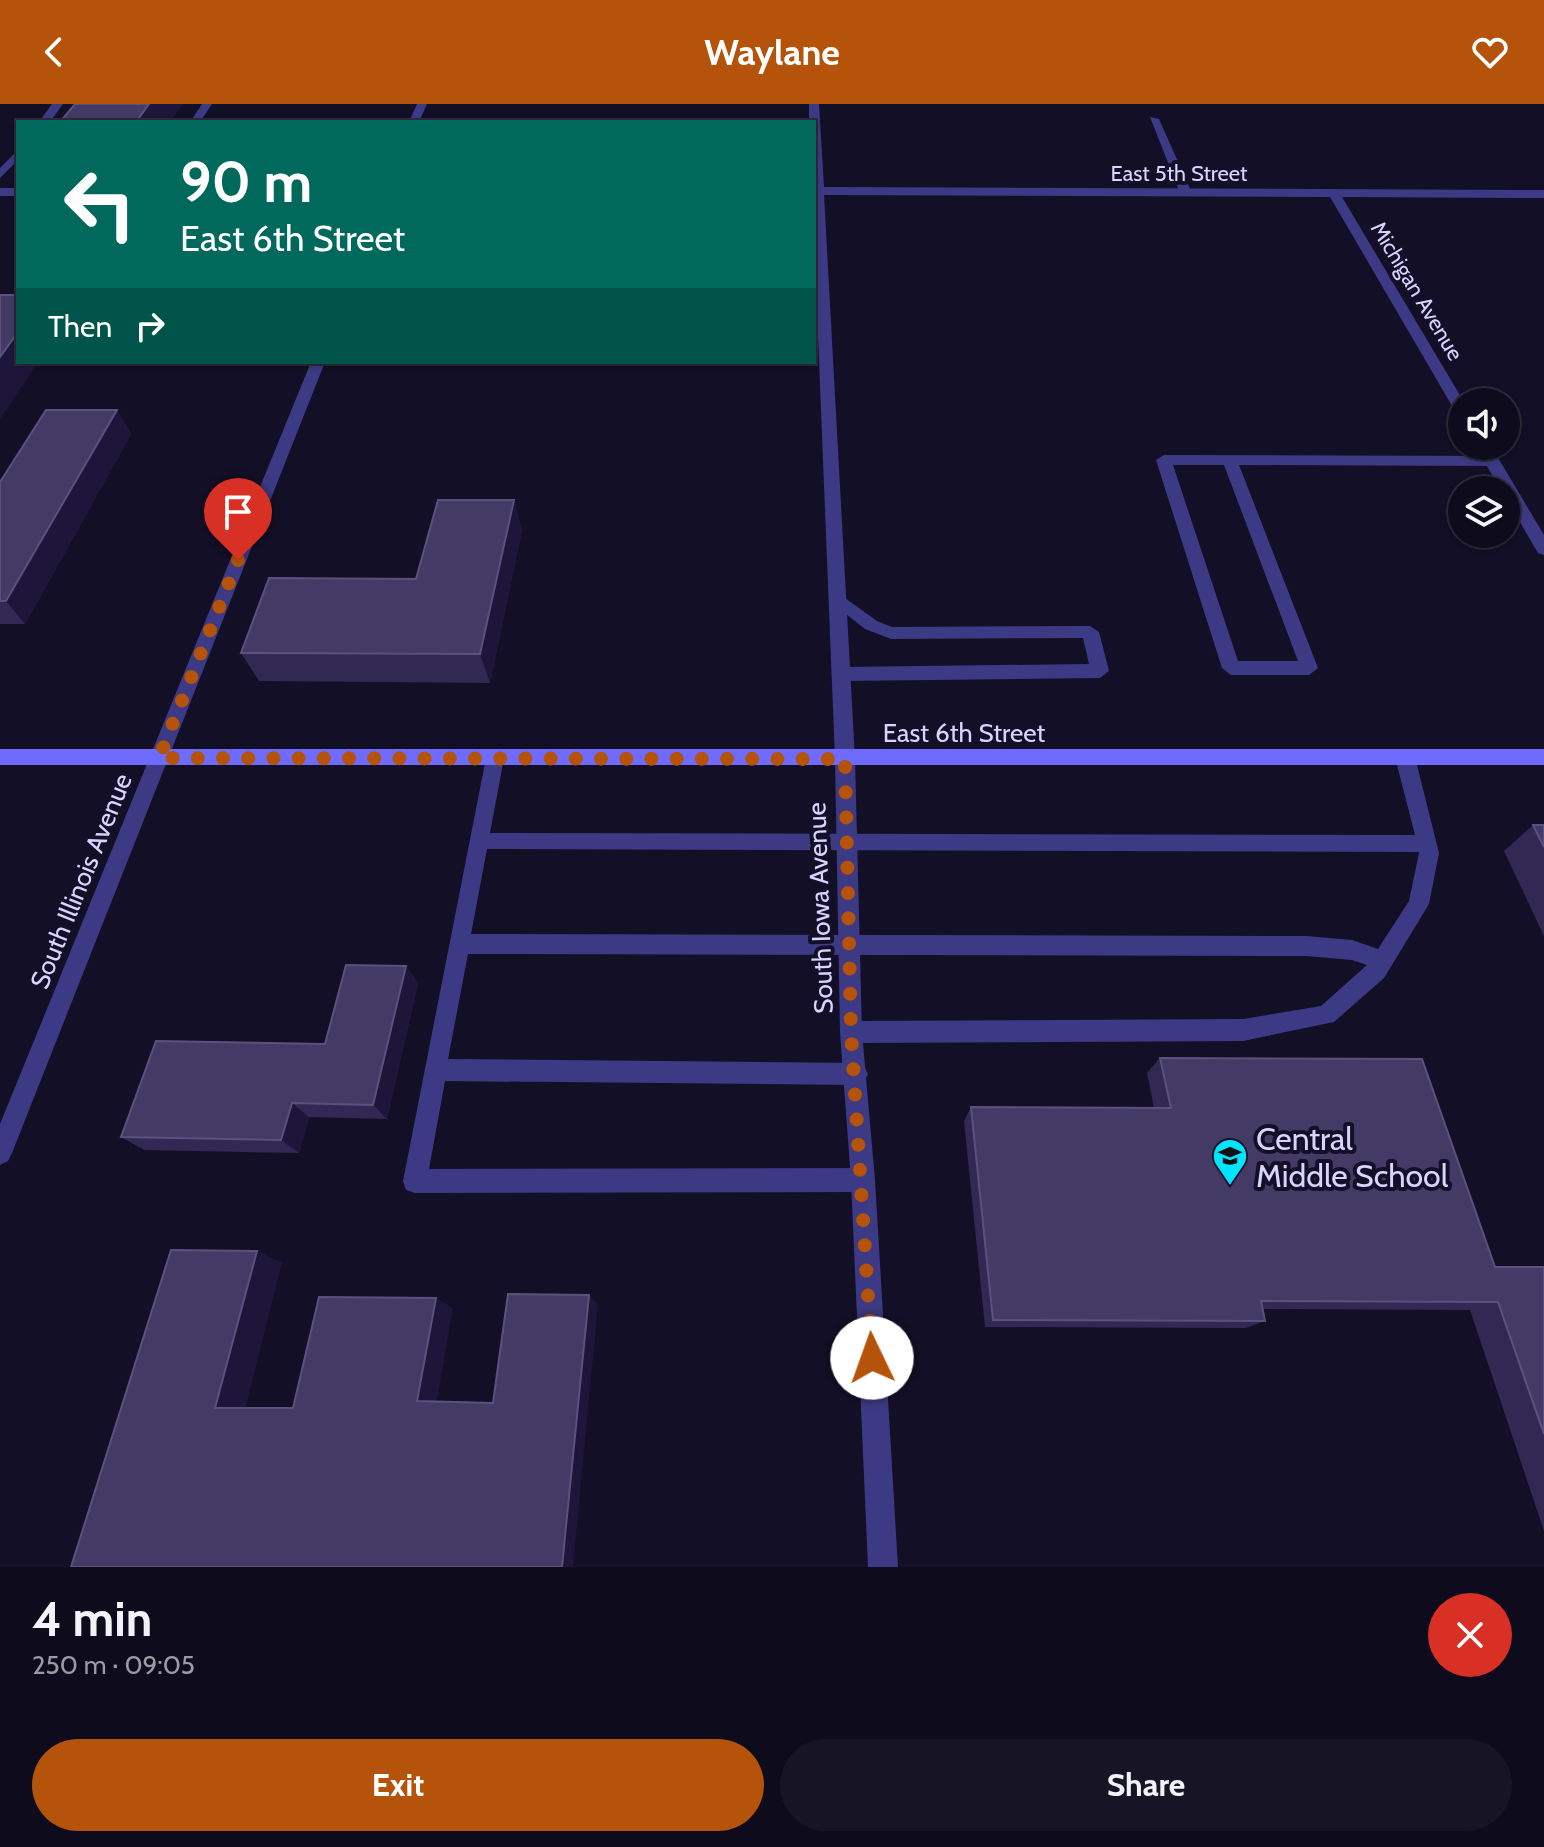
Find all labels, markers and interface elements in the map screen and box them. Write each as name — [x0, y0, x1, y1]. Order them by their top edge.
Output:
icon: back — [32, 30, 76, 74]
text: Waylane — [704, 30, 840, 74]
icon: heart — [1468, 30, 1512, 74]
text: 90 m — [180, 148, 312, 216]
icon: left — [48, 152, 152, 256]
street label: East 5th Street — [1111, 160, 1248, 187]
text: East 6th Street — [180, 216, 405, 260]
street label: Michigan Avenue — [1365, 217, 1469, 365]
icon: right — [128, 304, 172, 348]
text: Then — [48, 308, 112, 345]
map controls — [1448, 388, 1520, 548]
button: sound — [1448, 388, 1520, 460]
button: layers — [1448, 476, 1520, 548]
pin — [204, 478, 272, 560]
icon: arrive — [216, 490, 260, 534]
street label: East 6th Street — [883, 717, 1046, 749]
street label: South Illinois Avenue — [23, 769, 139, 993]
street label: South Iowa Avenue — [800, 802, 840, 1014]
place label: Central Middle School — [1256, 1119, 1449, 1195]
school or university icon: Central Middle School — [1211, 1137, 1249, 1187]
position arrow — [830, 1316, 914, 1400]
text: 4 min — [32, 1590, 152, 1648]
button: close — [1428, 1593, 1512, 1677]
text: 250 m · 09:05 — [32, 1649, 195, 1681]
button: Exit — [32, 1739, 764, 1831]
button: Share — [780, 1739, 1512, 1831]

